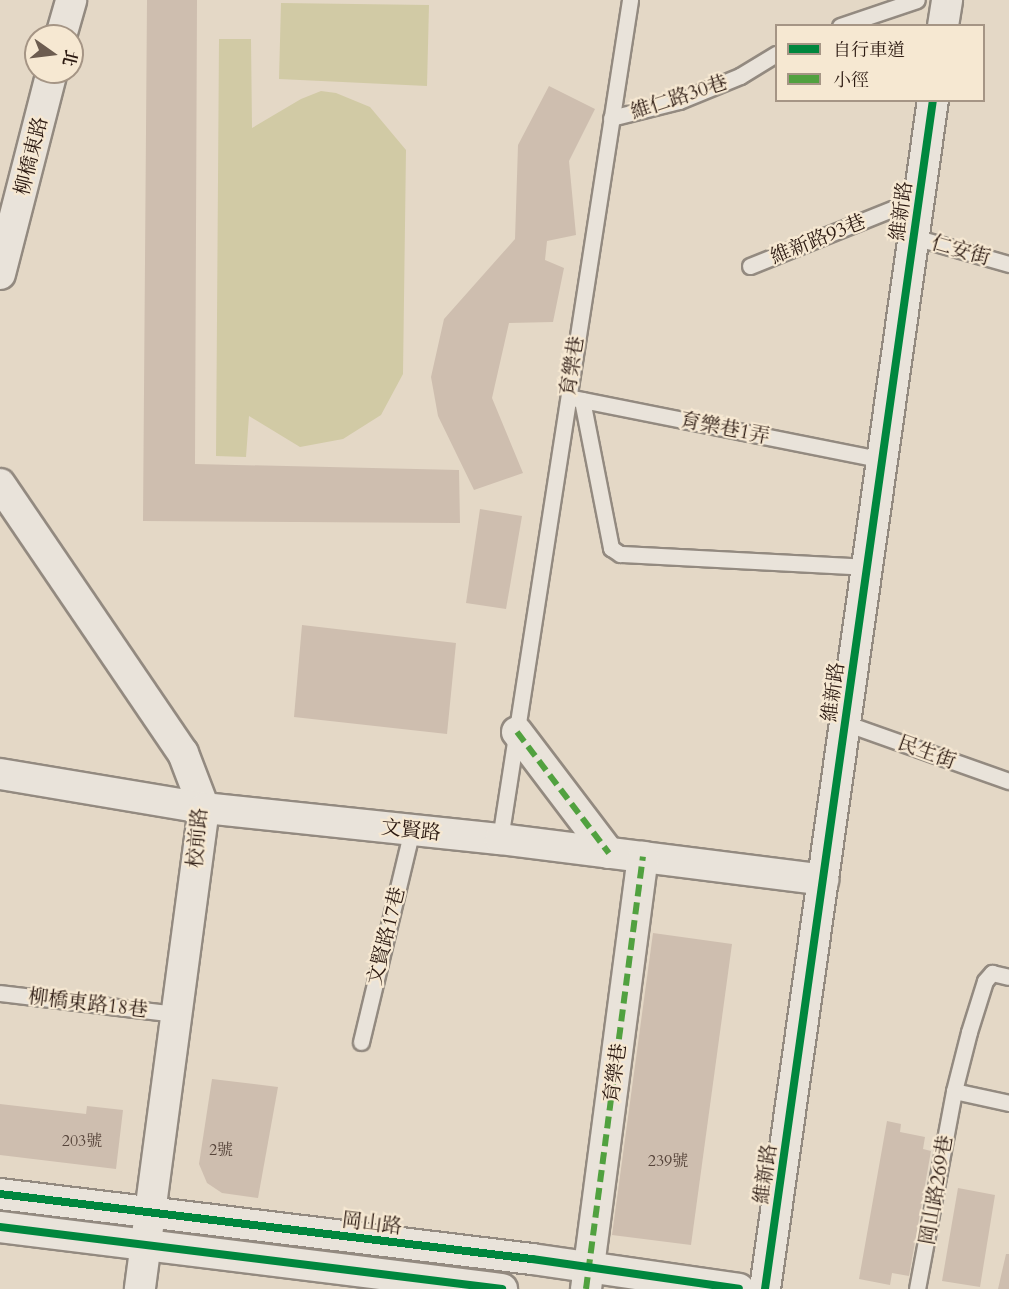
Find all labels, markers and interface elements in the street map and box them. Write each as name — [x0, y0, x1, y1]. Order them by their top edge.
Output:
north arrow — [24, 24, 84, 84]
legend — [775, 24, 985, 102]
text: 自行車道 — [833, 38, 905, 63]
text: 北 — [57, 47, 82, 68]
text: 小徑 — [833, 68, 869, 93]
street label: 維仁路30巷 — [628, 70, 730, 124]
street label: 柳橋東路 — [10, 114, 52, 198]
street label: 維新路 — [885, 180, 917, 242]
street label: 維新路93巷 — [767, 209, 869, 269]
street label: 仁安街 — [929, 230, 993, 270]
street label: 育樂巷 — [555, 334, 589, 398]
street label: 育樂巷1弄 — [678, 408, 772, 448]
street label: 維新路 — [817, 661, 849, 723]
street label: 民生街 — [895, 730, 959, 774]
street label: 校前路 — [182, 807, 212, 869]
street label: 文賢路 — [380, 815, 442, 845]
street label: 文賢路17巷 — [362, 884, 410, 988]
street label: 柳橋東路18巷 — [27, 984, 149, 1022]
street label: 育樂巷 — [599, 1042, 631, 1104]
house number: 203號 — [62, 1131, 102, 1151]
street label: 岡山路269巷 — [915, 1133, 957, 1247]
house number: 2號 — [209, 1140, 233, 1160]
street label: 維新路 — [749, 1143, 781, 1205]
house number: 239號 — [648, 1151, 688, 1171]
street label: 岡山路 — [341, 1207, 403, 1239]

